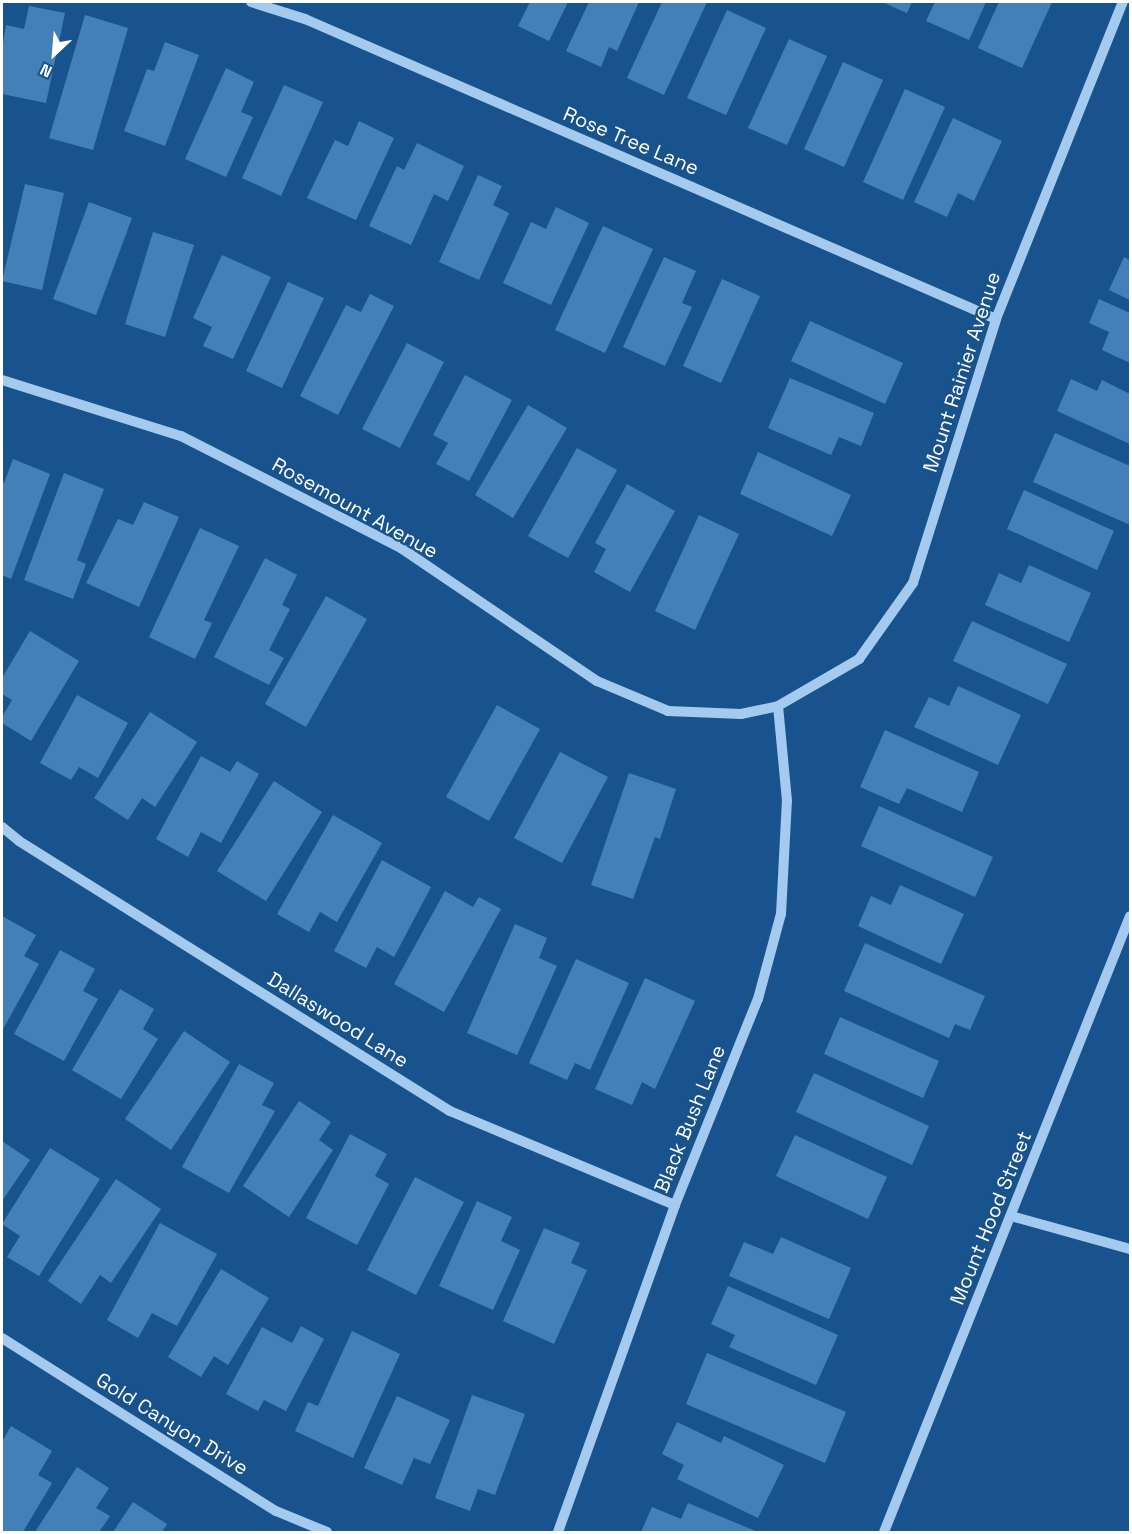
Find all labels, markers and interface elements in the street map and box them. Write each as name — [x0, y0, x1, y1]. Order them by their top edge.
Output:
north arrow — [24, 24, 84, 84]
text: N — [36, 59, 55, 82]
street label: Rose Tree Lane — [559, 102, 703, 180]
street label: Mount Rainier Avenue — [918, 269, 1006, 475]
street label: Rosemount Avenue — [268, 452, 442, 564]
street label: Dallaswood Lane — [263, 967, 413, 1073]
street label: Black Bush Lane — [649, 1042, 731, 1196]
street label: Mount Hood Street — [945, 1128, 1037, 1308]
street label: Gold Canyon Drive — [92, 1367, 252, 1481]

